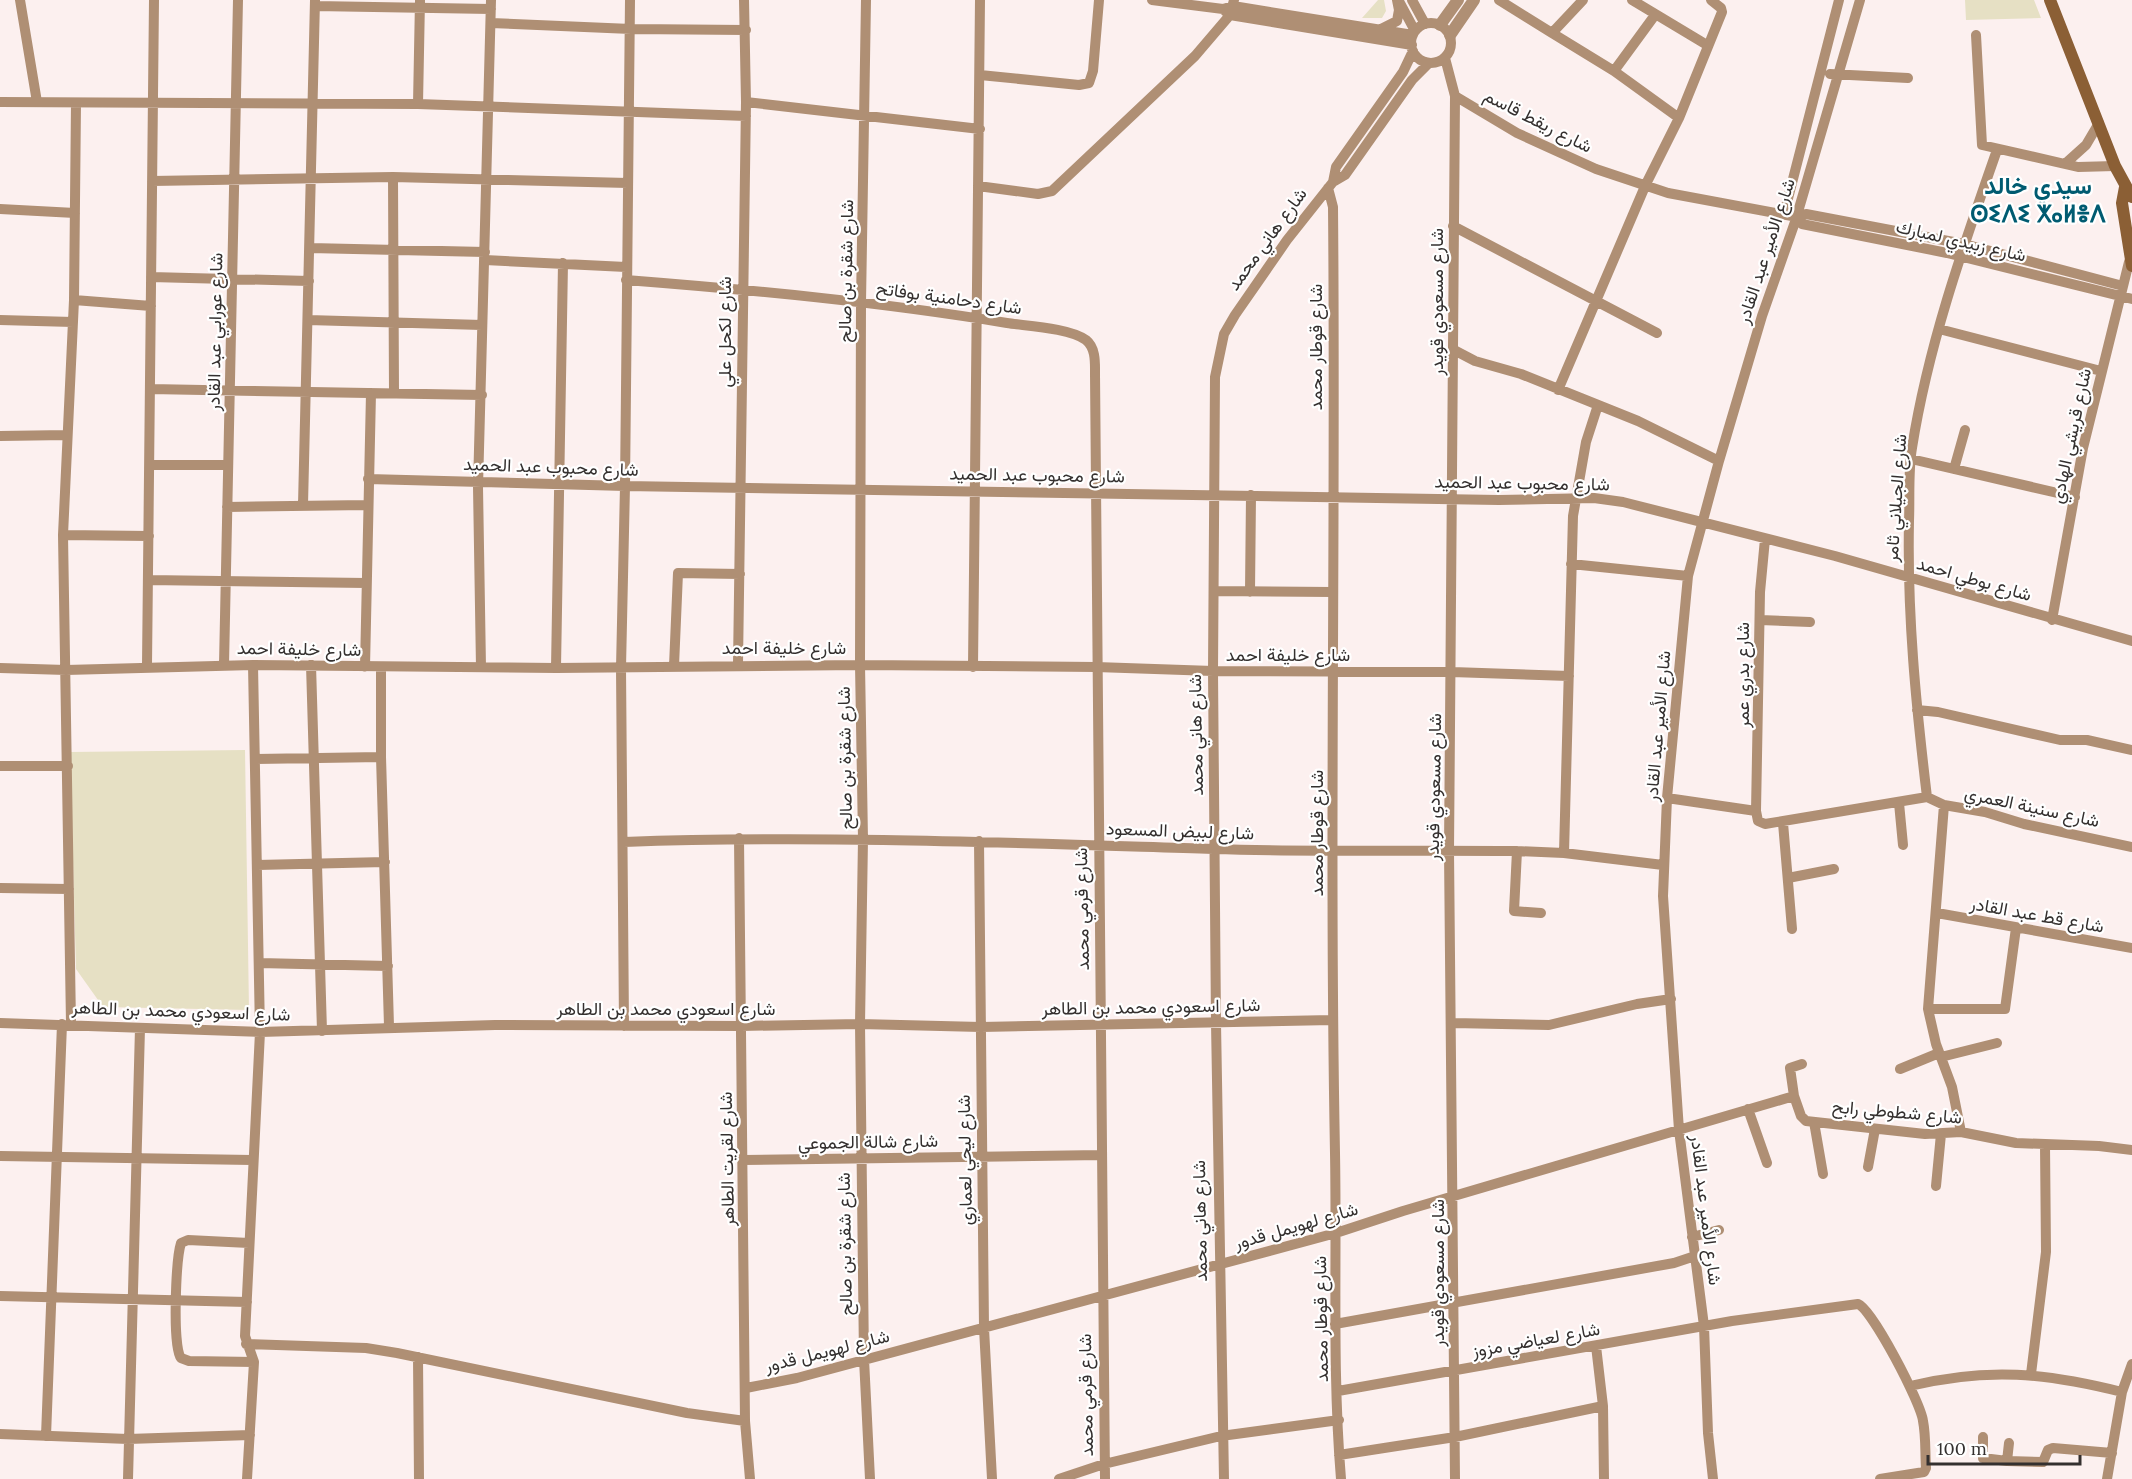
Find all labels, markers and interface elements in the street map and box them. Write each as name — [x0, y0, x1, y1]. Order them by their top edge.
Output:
street label: شارع ريقط قاسم — [1480, 83, 1596, 159]
district label: سيدي خالد ⵙⵉⴷⵉ ⵅⴰⵍⴻⴷ — [1970, 170, 2106, 229]
street label: شارع الأمير عبد القادر — [1731, 175, 1801, 328]
street label: شارع هاني محمد — [1222, 183, 1315, 297]
street label: شارع شقرة بن صالح — [833, 199, 859, 343]
street label: شارع زبيدي لمبارك — [1893, 214, 2028, 271]
street label: شارع مسعودي قويدر — [1425, 228, 1452, 377]
street label: شارع عورابي عبد القادر — [202, 253, 231, 413]
street label: شارع لكحل علي — [713, 276, 740, 388]
street label: شارع دحامنية بوفاتح — [875, 276, 1023, 320]
street label: شارع قوطار محمد — [1304, 284, 1328, 410]
street label: شارع قريشي الهادي — [2045, 366, 2100, 506]
street label: شارع الجيلاني ثامر — [1879, 433, 1915, 564]
street label: شارع محبوب عبد الحميد — [463, 452, 639, 482]
street label: شارع محبوب عبد الحميد — [949, 461, 1125, 489]
street label: شارع محبوب عبد الحميد — [1434, 469, 1610, 497]
street label: شارع بوطي احمد — [1913, 551, 2034, 610]
street label: شارع بدري عمر — [1731, 622, 1758, 729]
street label: شارع خليفة احمد — [237, 636, 361, 662]
street label: شارع خليفة احمد — [722, 636, 846, 660]
street label: شارع خليفة احمد — [1226, 643, 1350, 667]
street label: شارع الأمير عبد القادر — [1639, 649, 1677, 804]
street label: شارع هاني محمد — [1183, 674, 1212, 796]
street label: شارع شقرة بن صالح — [832, 686, 858, 830]
street label: شارع مسعودي قويدر — [1421, 713, 1450, 862]
street label: شارع قوطار محمد — [1305, 770, 1329, 896]
street label: شارع سنينة العمري — [1962, 781, 2102, 836]
street label: شارع لبيض المسعود — [1105, 816, 1255, 846]
street label: شارع قرمي محمد — [1069, 847, 1098, 971]
street label: شارع قط عبد القادر — [1967, 891, 2106, 939]
street label: شارع اسعودي محمد بن الطاهر — [1040, 993, 1261, 1024]
street label: شارع اسعودي محمد بن الطاهر — [70, 995, 291, 1030]
street label: شارع اسعودي محمد بن الطاهر — [556, 997, 775, 1024]
street label: شارع لقريت الطاهر — [714, 1091, 740, 1228]
street label: شارع ليحي لعماري — [952, 1094, 981, 1226]
street label: شارع شطوطي رابح — [1831, 1094, 1963, 1133]
street label: شارع شالة الجموعي — [798, 1129, 938, 1158]
street label: شارع الأمير عبد القادر — [1685, 1132, 1727, 1287]
street label: شارع هاني محمد — [1187, 1160, 1216, 1282]
street label: شارع شقرة بن صالح — [832, 1172, 858, 1316]
street label: شارع لهويمل قدور — [1230, 1197, 1361, 1255]
street label: شارع مسعودي قويدر — [1426, 1199, 1453, 1348]
street label: شارع قوطار محمد — [1308, 1256, 1334, 1382]
street label: شارع لعياضي مزوز — [1469, 1317, 1602, 1366]
street label: شارع لهويمل قدور — [761, 1324, 892, 1378]
street label: شارع قرمي محمد — [1073, 1333, 1102, 1457]
scale bar — [1928, 1428, 2080, 1466]
text: 100 m — [1937, 1437, 1987, 1460]

